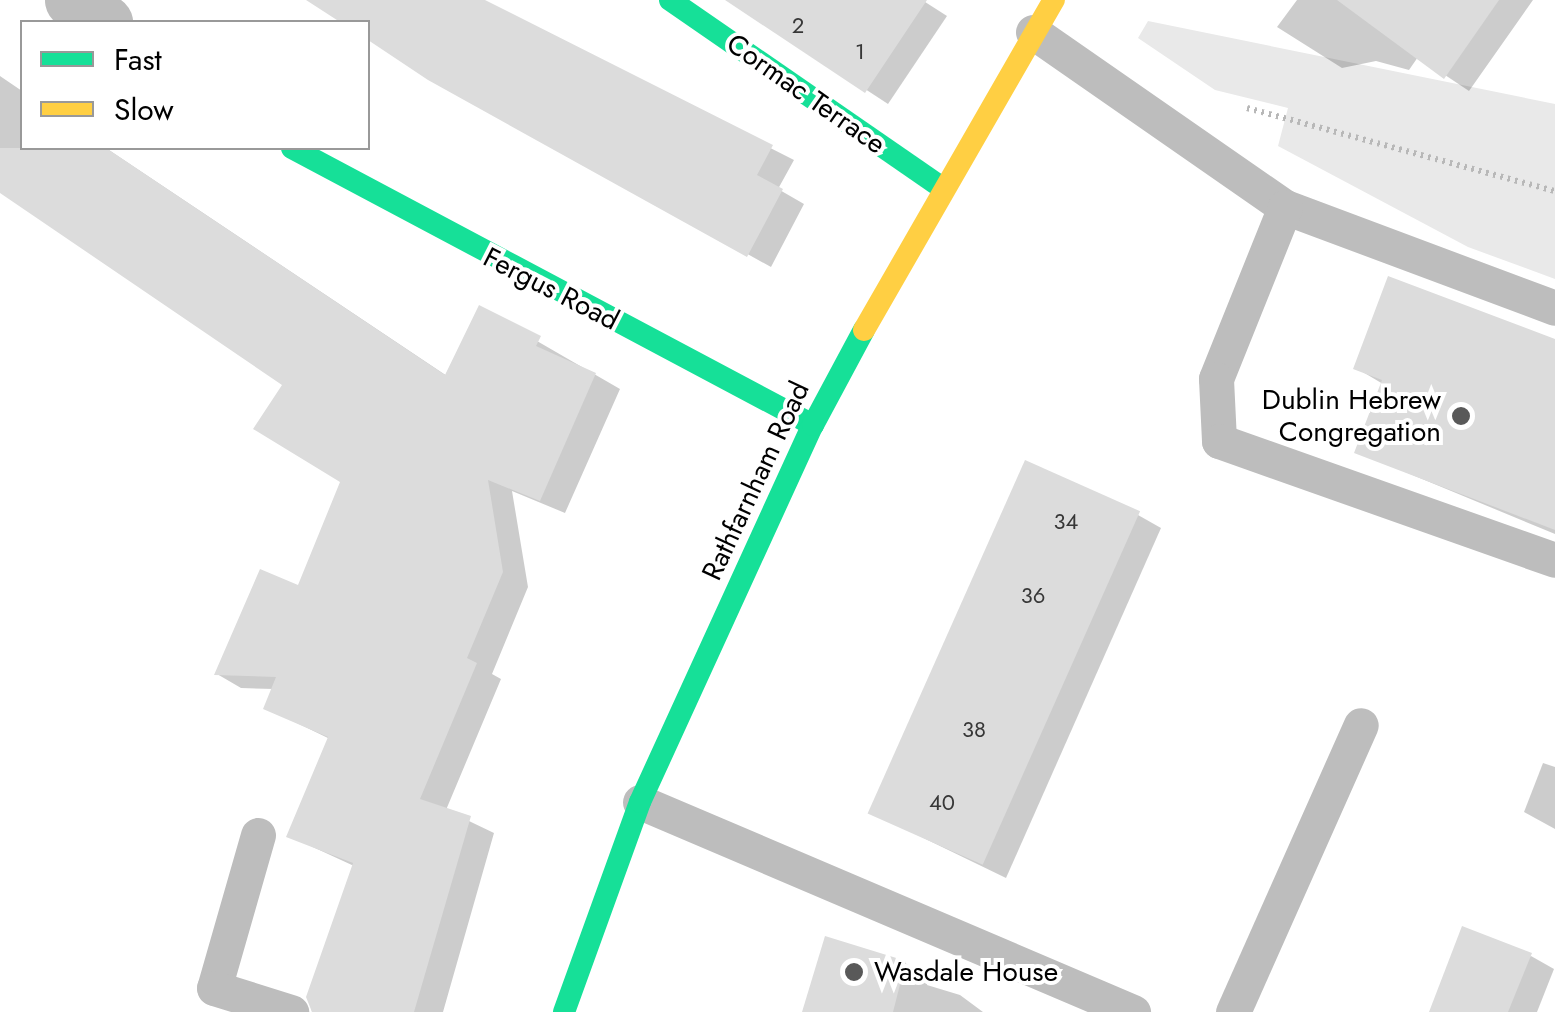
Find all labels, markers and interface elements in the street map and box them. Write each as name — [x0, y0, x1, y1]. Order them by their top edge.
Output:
house number: 2 — [792, 13, 804, 39]
legend — [20, 20, 370, 150]
street label: Cormac Terrace — [720, 27, 892, 161]
text: Fast — [114, 38, 162, 81]
house number: 1 — [855, 39, 865, 65]
text: Slow — [114, 88, 174, 131]
street label: Fergus Road — [478, 241, 624, 337]
street label: Rathfarnham Road — [695, 376, 817, 586]
place label: Dublin Hebrew Congregation — [1262, 383, 1441, 449]
marker: Dublin Hebrew Congregation — [1450, 405, 1472, 427]
house number: 34 — [1054, 509, 1078, 535]
house number: 36 — [1021, 583, 1045, 609]
house number: 38 — [962, 717, 986, 743]
house number: 40 — [929, 790, 955, 816]
place label: Wasdale House — [874, 955, 1058, 989]
marker: Wasdale House — [843, 961, 865, 983]

